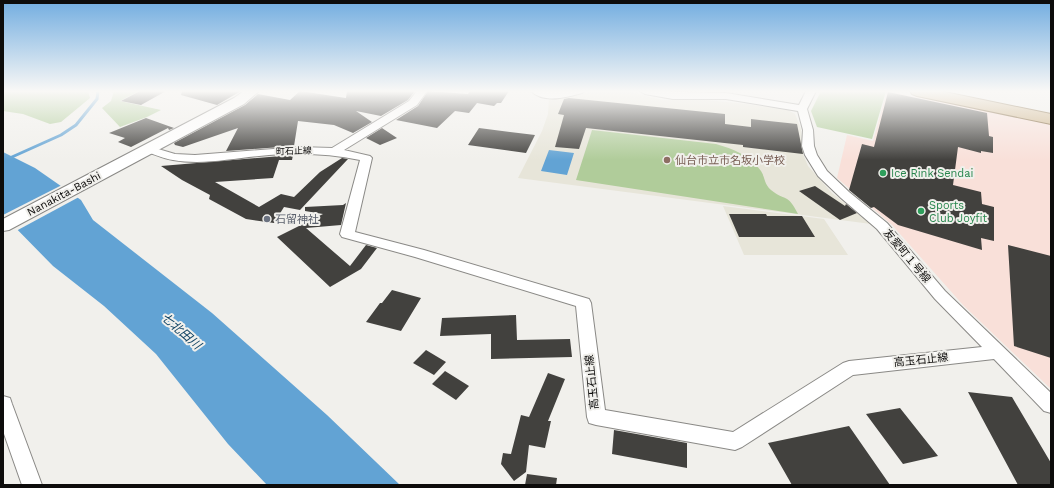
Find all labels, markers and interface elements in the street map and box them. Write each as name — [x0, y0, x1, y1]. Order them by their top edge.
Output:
street label: 町石止線 — [276, 145, 313, 157]
place label: 仙台市立市名坂小学校 — [675, 154, 785, 167]
marker: 仙台市立市名坂小学校 — [662, 155, 672, 165]
place label: Ice Rink Sendai — [891, 167, 973, 180]
marker: Ice Rink Sendai — [878, 168, 888, 178]
street label: Nanakita-Bashi — [25, 169, 103, 219]
place label: Sports Club Joyfit — [929, 199, 988, 225]
marker: Sports Club Joyfit — [916, 206, 926, 216]
place label: 石留神社 — [275, 213, 319, 226]
marker: 石留神社 — [262, 214, 272, 224]
street label: 友愛町１号線 — [881, 227, 933, 285]
water label: 七北田川 — [158, 310, 205, 353]
street label: 高玉石止線 — [893, 351, 949, 369]
street label: 高玉石止線 — [583, 354, 601, 410]

